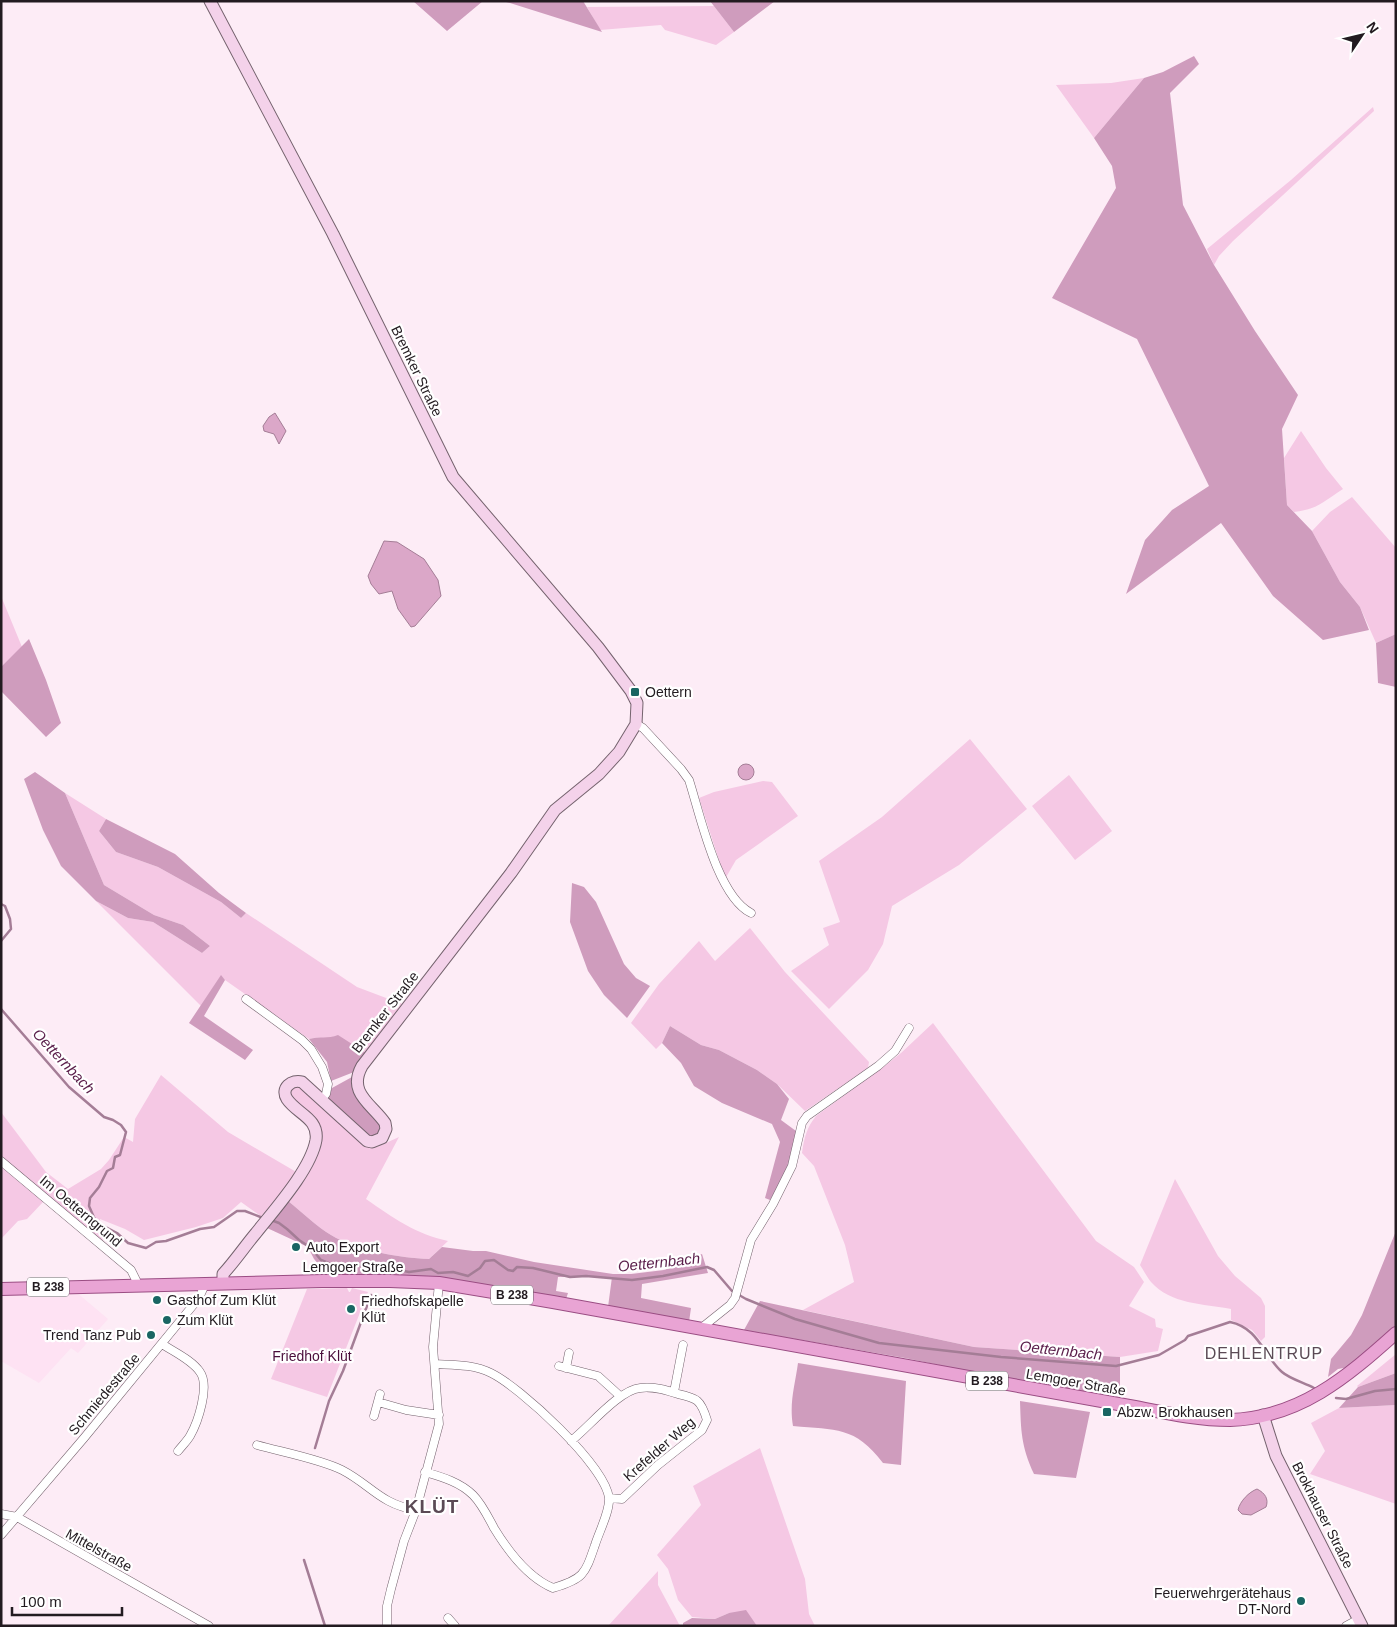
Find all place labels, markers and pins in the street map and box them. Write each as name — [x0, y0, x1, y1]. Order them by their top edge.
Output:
place label: Oettern — [645, 684, 692, 700]
marker: Oettern — [629, 686, 641, 698]
place label: Auto Export — [306, 1239, 379, 1255]
marker: Auto Export — [290, 1241, 302, 1253]
place label: Gasthof Zum Klüt — [167, 1292, 276, 1308]
place label: Friedhofskapelle Klüt — [361, 1293, 464, 1325]
marker: Gasthof Zum Klüt — [151, 1294, 163, 1306]
marker: Friedhofskapelle Klüt — [345, 1303, 357, 1315]
place label: Zum Klüt — [177, 1312, 233, 1328]
marker: Zum Klüt — [161, 1314, 173, 1326]
place label: Trend Tanz Pub — [43, 1327, 141, 1343]
marker: Trend Tanz Pub — [145, 1329, 157, 1341]
place label: Abzw. Brokhausen — [1117, 1404, 1233, 1420]
marker: Abzw. Brokhausen — [1101, 1406, 1113, 1418]
place label: Feuerwehrgerätehaus DT-Nord — [1154, 1585, 1291, 1617]
marker: Feuerwehrgerätehaus DT-Nord — [1295, 1595, 1307, 1607]

